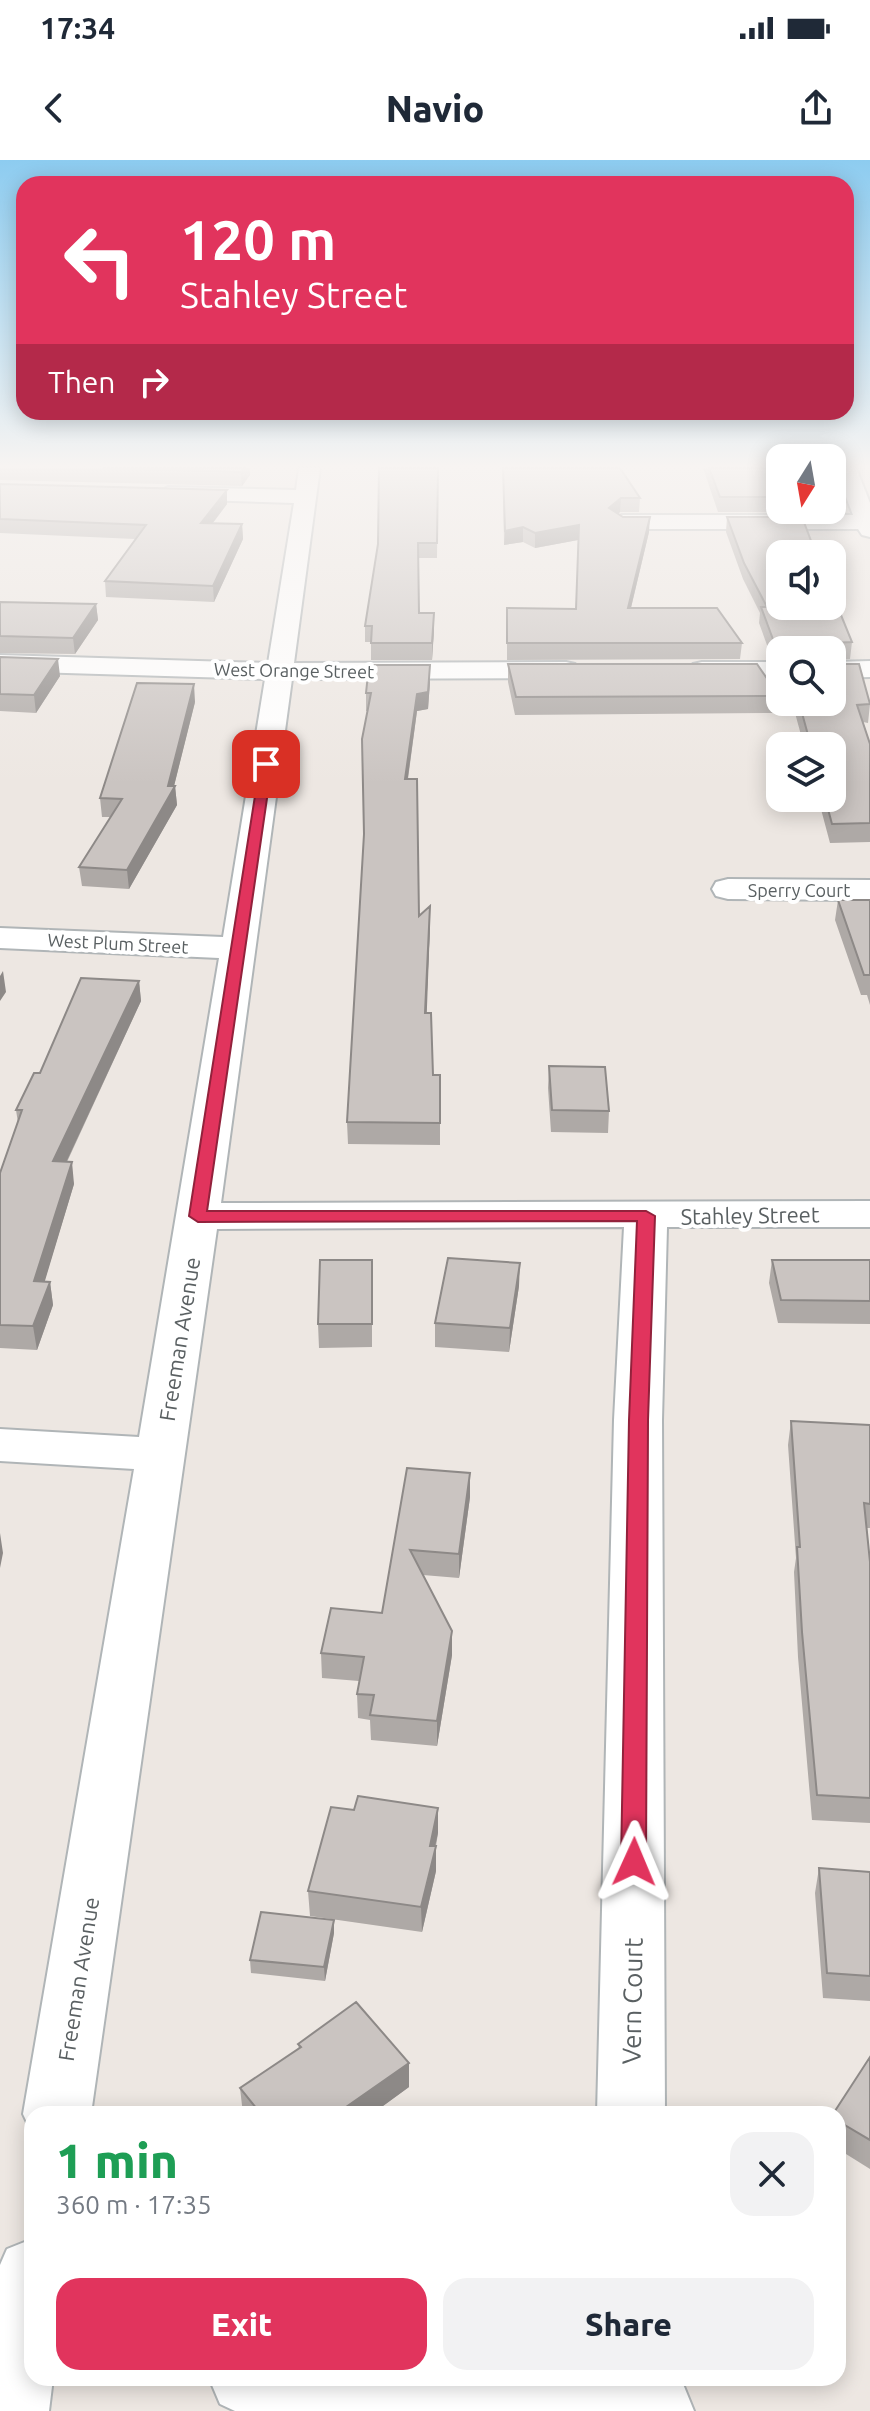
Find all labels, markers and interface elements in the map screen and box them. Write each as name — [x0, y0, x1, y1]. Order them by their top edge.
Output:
text: 17:34 — [40, 11, 115, 45]
icon: back — [32, 86, 76, 130]
icon: share — [794, 86, 838, 130]
text: Navio — [386, 88, 484, 129]
icon: left — [48, 208, 152, 312]
text: 120 m — [180, 208, 336, 271]
text: Stahley Street — [180, 274, 407, 315]
icon: right — [132, 360, 176, 404]
text: Then — [48, 365, 116, 399]
north arrow — [766, 444, 846, 524]
map controls — [766, 444, 846, 812]
button: sound — [766, 540, 846, 620]
button: search — [766, 636, 846, 716]
street label: West Orange Street — [214, 659, 374, 681]
pin — [232, 730, 300, 798]
button: layers — [766, 732, 846, 812]
icon: arrive — [244, 742, 288, 786]
street label: Sperry Court — [748, 880, 850, 900]
street label: West Plum Street — [47, 929, 189, 957]
street label: Stahley Street — [680, 1201, 820, 1229]
street label: Freeman Avenue — [154, 1255, 204, 1423]
position arrow — [592, 1820, 676, 1904]
street label: Freeman Avenue — [53, 1895, 103, 2063]
street label: Vern Court — [616, 1937, 648, 2065]
button: close — [730, 2132, 814, 2216]
text: 1 min — [56, 2133, 178, 2187]
text: 360 m · 17:35 — [56, 2190, 212, 2219]
button: Exit — [56, 2278, 427, 2370]
button: Share — [443, 2278, 814, 2370]

